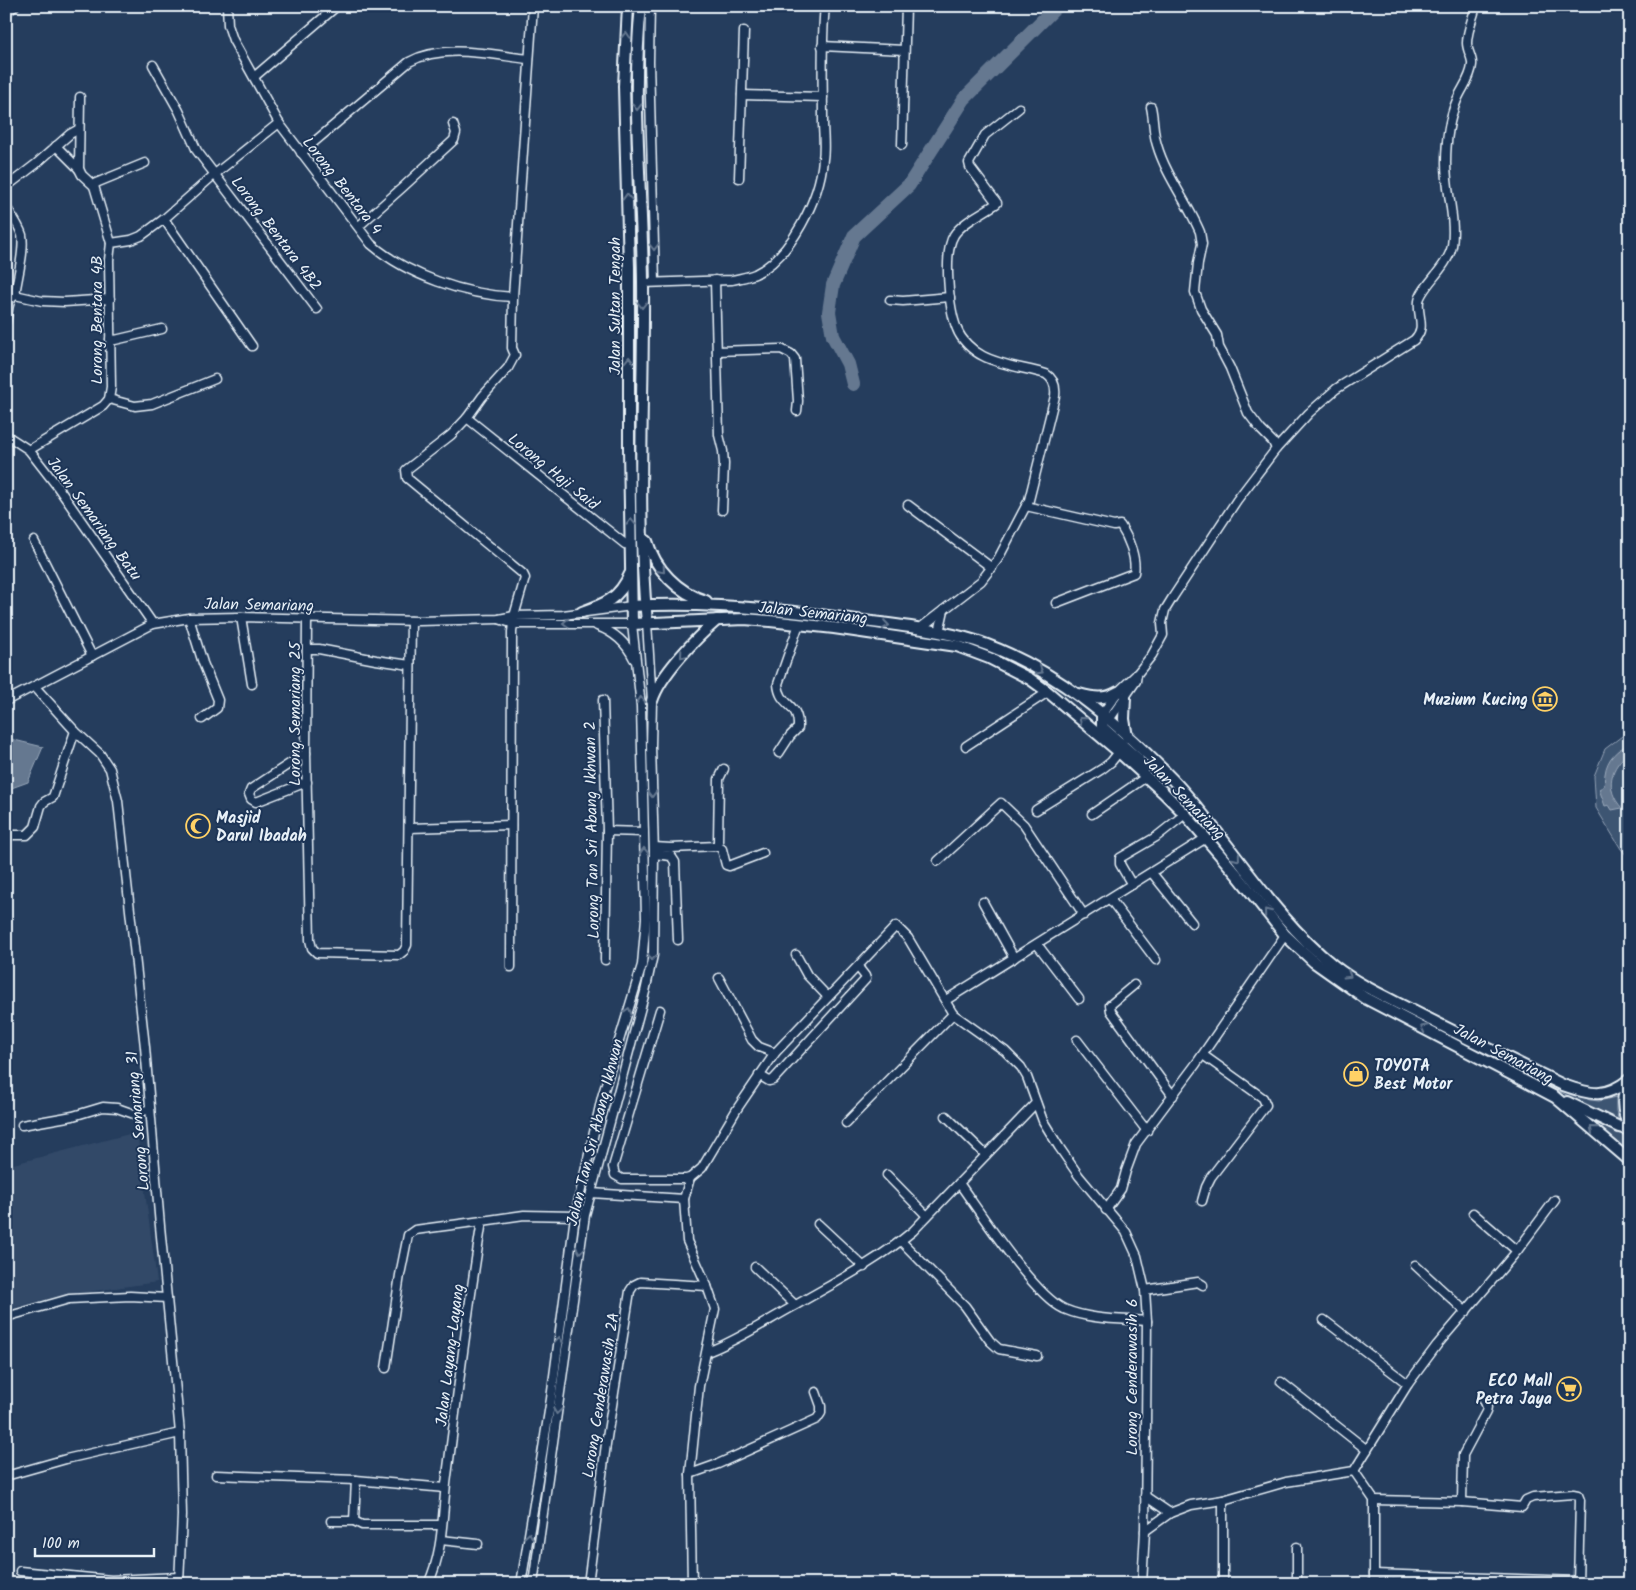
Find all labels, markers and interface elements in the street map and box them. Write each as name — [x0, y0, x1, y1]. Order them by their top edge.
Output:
one-way arrow — [620, 31, 631, 39]
one-way arrow — [632, 104, 642, 112]
street label: Lorong Bentara 4 — [295, 131, 388, 241]
street label: Lorong Bentara 4B2 — [224, 171, 327, 297]
one-way arrow — [622, 193, 632, 200]
street label: Jalan Sultan Tengah — [603, 237, 628, 375]
one-way arrow — [648, 244, 659, 252]
street label: Lorong Bentara 4B — [85, 256, 110, 384]
one-way arrow — [637, 301, 647, 309]
one-way arrow — [624, 355, 634, 363]
street label: Lorong Haji Said — [502, 427, 605, 518]
street label: Jalan Semariang Batu — [40, 452, 148, 586]
one-way arrow — [625, 518, 636, 526]
one-way arrow — [656, 564, 665, 573]
street label: Jalan Semariang — [204, 592, 314, 619]
street label: Jalan Semariang — [757, 595, 869, 632]
one-way arrow — [562, 618, 570, 629]
one-way arrow — [881, 619, 890, 629]
street label: Lorong Semariang 25 — [283, 641, 308, 786]
one-way arrow — [680, 649, 689, 658]
one-way arrow — [1034, 665, 1043, 675]
museum icon: Muzium Kucing — [1532, 686, 1558, 712]
place label: Muzium Kucing — [1423, 688, 1528, 713]
one-way arrow — [635, 696, 646, 704]
one-way arrow — [1079, 718, 1088, 726]
street label: Lorong Tan Sri Abang Ikhwan 2 — [578, 721, 607, 939]
street label: Jalan Semariang — [1137, 750, 1231, 846]
one-way arrow — [647, 791, 658, 799]
place label: Masjid Darul Ibadah — [216, 806, 307, 849]
mosque icon: Masjid Darul Ibadah — [185, 813, 211, 839]
one-way arrow — [639, 846, 649, 854]
one-way arrow — [1231, 852, 1239, 861]
one-way arrow — [1264, 909, 1273, 918]
one-way arrow — [647, 953, 658, 961]
one-way arrow — [1342, 969, 1351, 979]
one-way arrow — [622, 1007, 632, 1015]
street label: Jalan Semariang — [1449, 1017, 1558, 1091]
one-way arrow — [1421, 1024, 1430, 1034]
street label: Jalan Tan Sri Abang Ikhwan — [560, 1036, 631, 1229]
street label: Lorong Semariang 31 — [120, 1050, 157, 1192]
place label: TOYOTA Best Motor — [1374, 1054, 1454, 1097]
shop icon: TOYOTA Best Motor — [1343, 1061, 1369, 1087]
one-way arrow — [1589, 1126, 1598, 1135]
one-way arrow — [575, 1247, 586, 1255]
street label: Jalan Layang-Layang — [429, 1282, 472, 1428]
street label: Lorong Cenderawasih 6 — [1120, 1298, 1145, 1456]
street label: Lorong Cenderawasih 2A — [576, 1310, 627, 1480]
one-way arrow — [553, 1336, 564, 1344]
place label: ECO Mall Petra Jaya — [1476, 1369, 1553, 1412]
supermarket icon: ECO Mall Petra Jaya — [1556, 1376, 1582, 1402]
one-way arrow — [553, 1407, 563, 1416]
scale bar — [35, 1525, 154, 1557]
one-way arrow — [523, 1531, 533, 1540]
text: 100 m — [42, 1532, 80, 1556]

